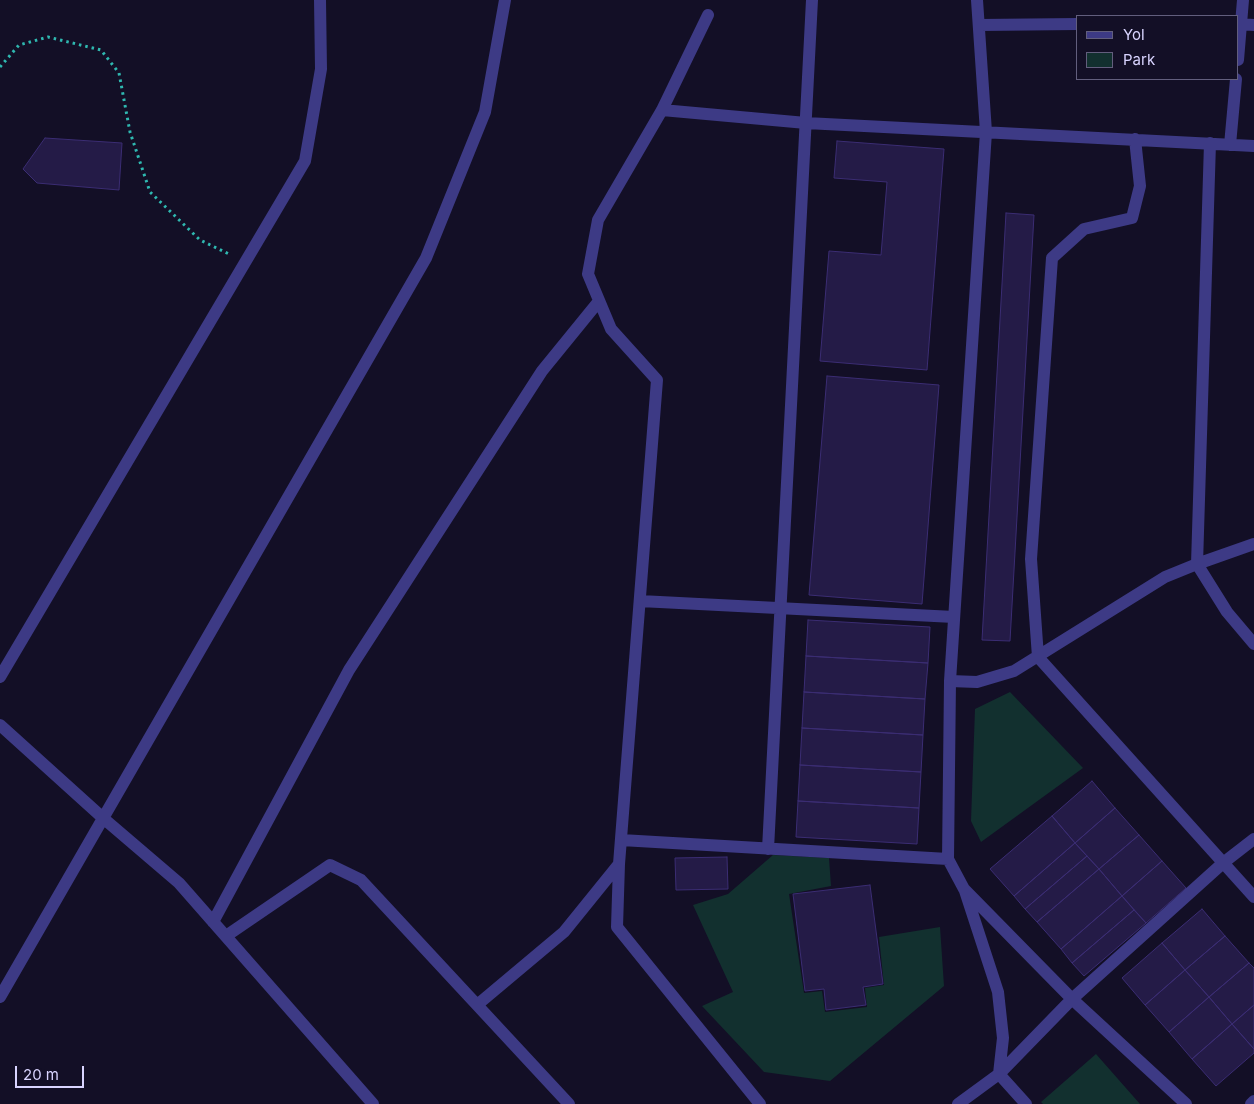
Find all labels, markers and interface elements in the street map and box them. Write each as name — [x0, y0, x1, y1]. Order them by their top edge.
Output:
legend — [1076, 15, 1239, 80]
text: Yol — [1123, 25, 1145, 44]
text: Park — [1123, 50, 1155, 69]
scale bar — [18, 1056, 86, 1088]
text: 20 m — [23, 1065, 59, 1084]

